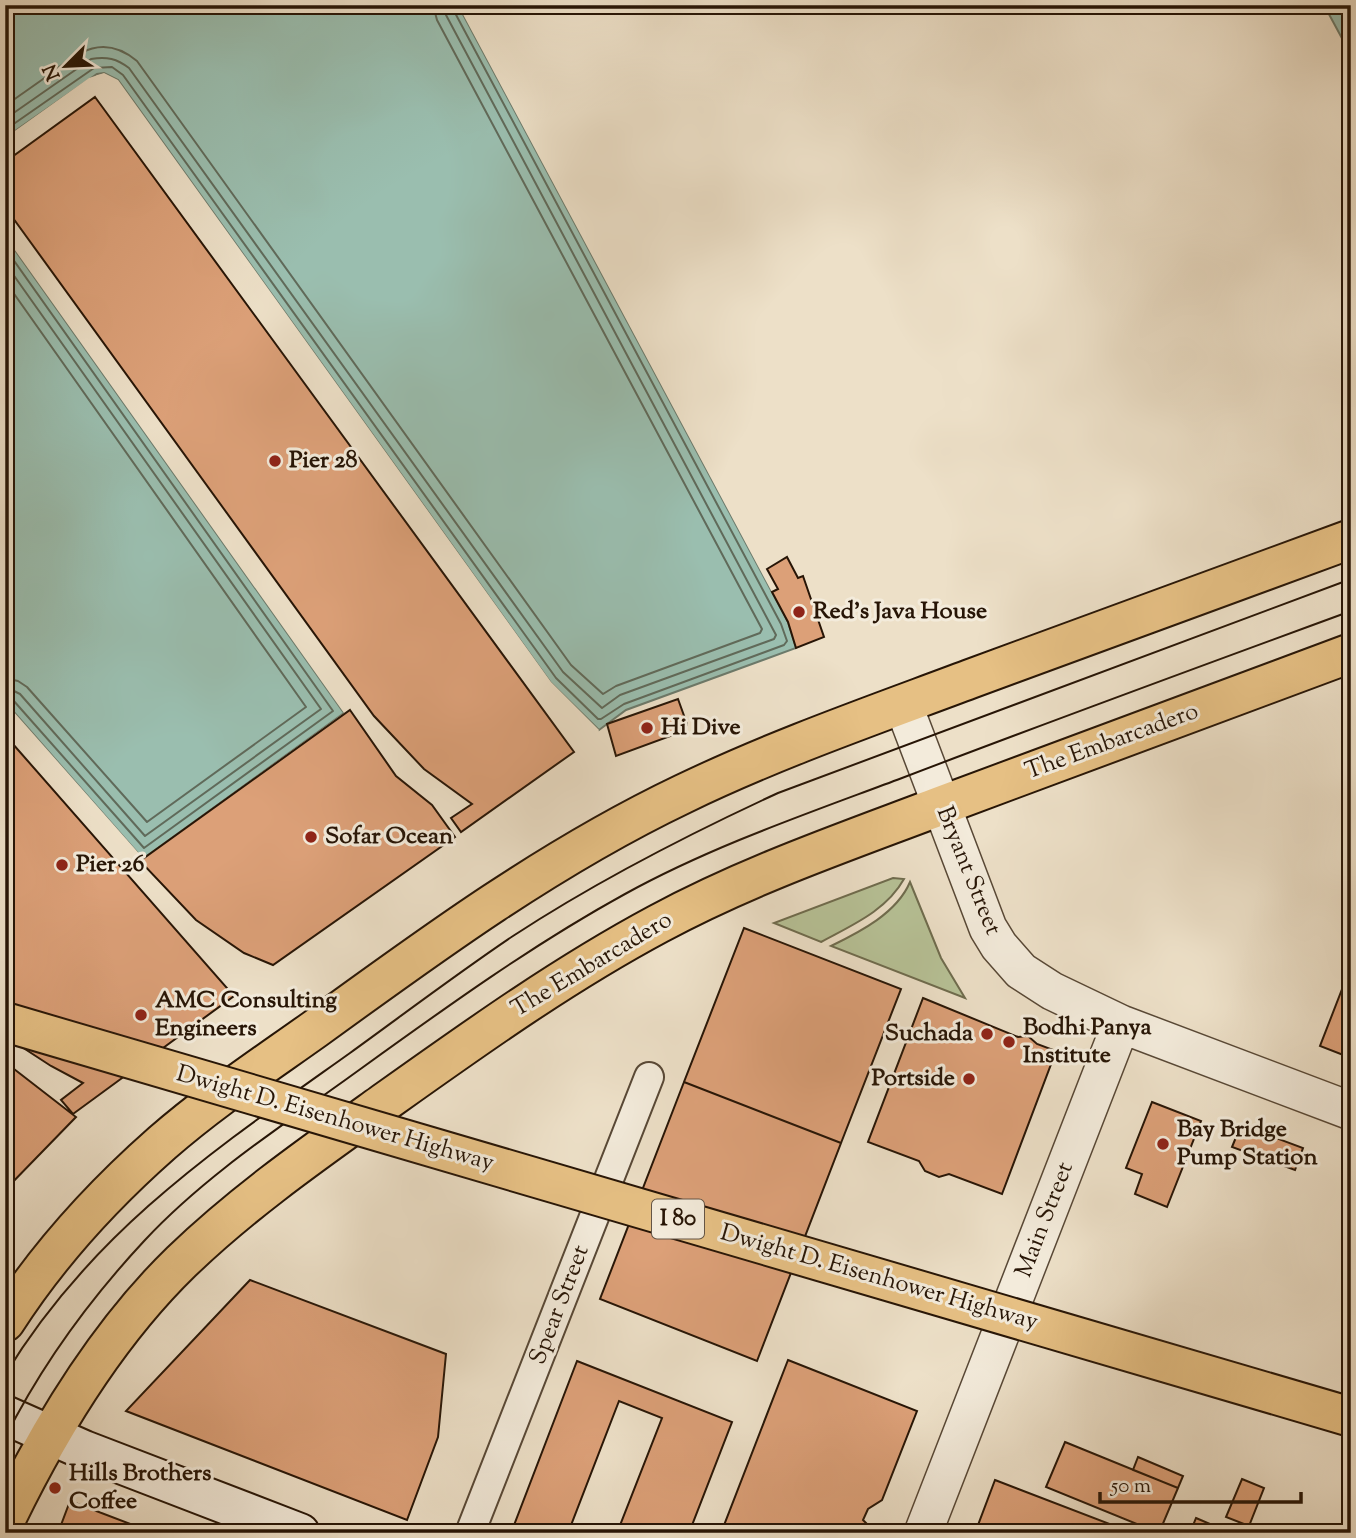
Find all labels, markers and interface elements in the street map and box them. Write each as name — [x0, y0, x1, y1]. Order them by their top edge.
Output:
north arrow — [32, 32, 102, 102]
text: N — [37, 59, 68, 84]
place label: Pier 28 — [289, 444, 357, 478]
marker: Pier 28 — [267, 453, 283, 469]
place label: Red's Java House — [813, 595, 987, 629]
marker: Red's Java House — [791, 604, 807, 620]
street label: The Embarcadero — [1021, 695, 1203, 789]
place label: Hi Dive — [661, 711, 741, 745]
marker: Hi Dive — [639, 720, 655, 736]
street label: Bryant Street — [927, 801, 1009, 941]
place label: Sofar Ocean — [325, 820, 454, 854]
marker: Sofar Ocean — [303, 829, 319, 845]
place label: Pier 26 — [76, 848, 144, 882]
marker: Pier 26 — [54, 857, 70, 873]
street label: The Embarcadero — [505, 904, 679, 1026]
place label: AMC Consulting Engineers — [155, 984, 337, 1046]
marker: AMC Consulting Engineers — [133, 1007, 149, 1023]
place label: Bodhi Panya Institute — [1023, 1011, 1153, 1073]
place label: Suchada — [885, 1017, 974, 1051]
marker: Suchada — [979, 1026, 995, 1042]
marker: Bodhi Panya Institute — [1001, 1034, 1017, 1050]
street label: Dwight D. Eisenhower Highway — [172, 1057, 498, 1181]
place label: Portside — [872, 1062, 955, 1096]
marker: Portside — [961, 1071, 977, 1087]
place label: Bay Bridge Pump Station — [1177, 1113, 1318, 1175]
marker: Bay Bridge Pump Station — [1155, 1136, 1171, 1152]
street label: Main Street — [1007, 1157, 1083, 1283]
road number: I 80 — [652, 1200, 704, 1238]
street label: Dwight D. Eisenhower Highway — [716, 1216, 1042, 1340]
street label: Spear Street — [522, 1240, 598, 1370]
place label: Hills Brothers Coffee — [69, 1457, 212, 1519]
scale bar — [1100, 1461, 1302, 1505]
text: 50 m — [1110, 1472, 1151, 1502]
marker: Hills Brothers Coffee — [47, 1480, 63, 1496]

